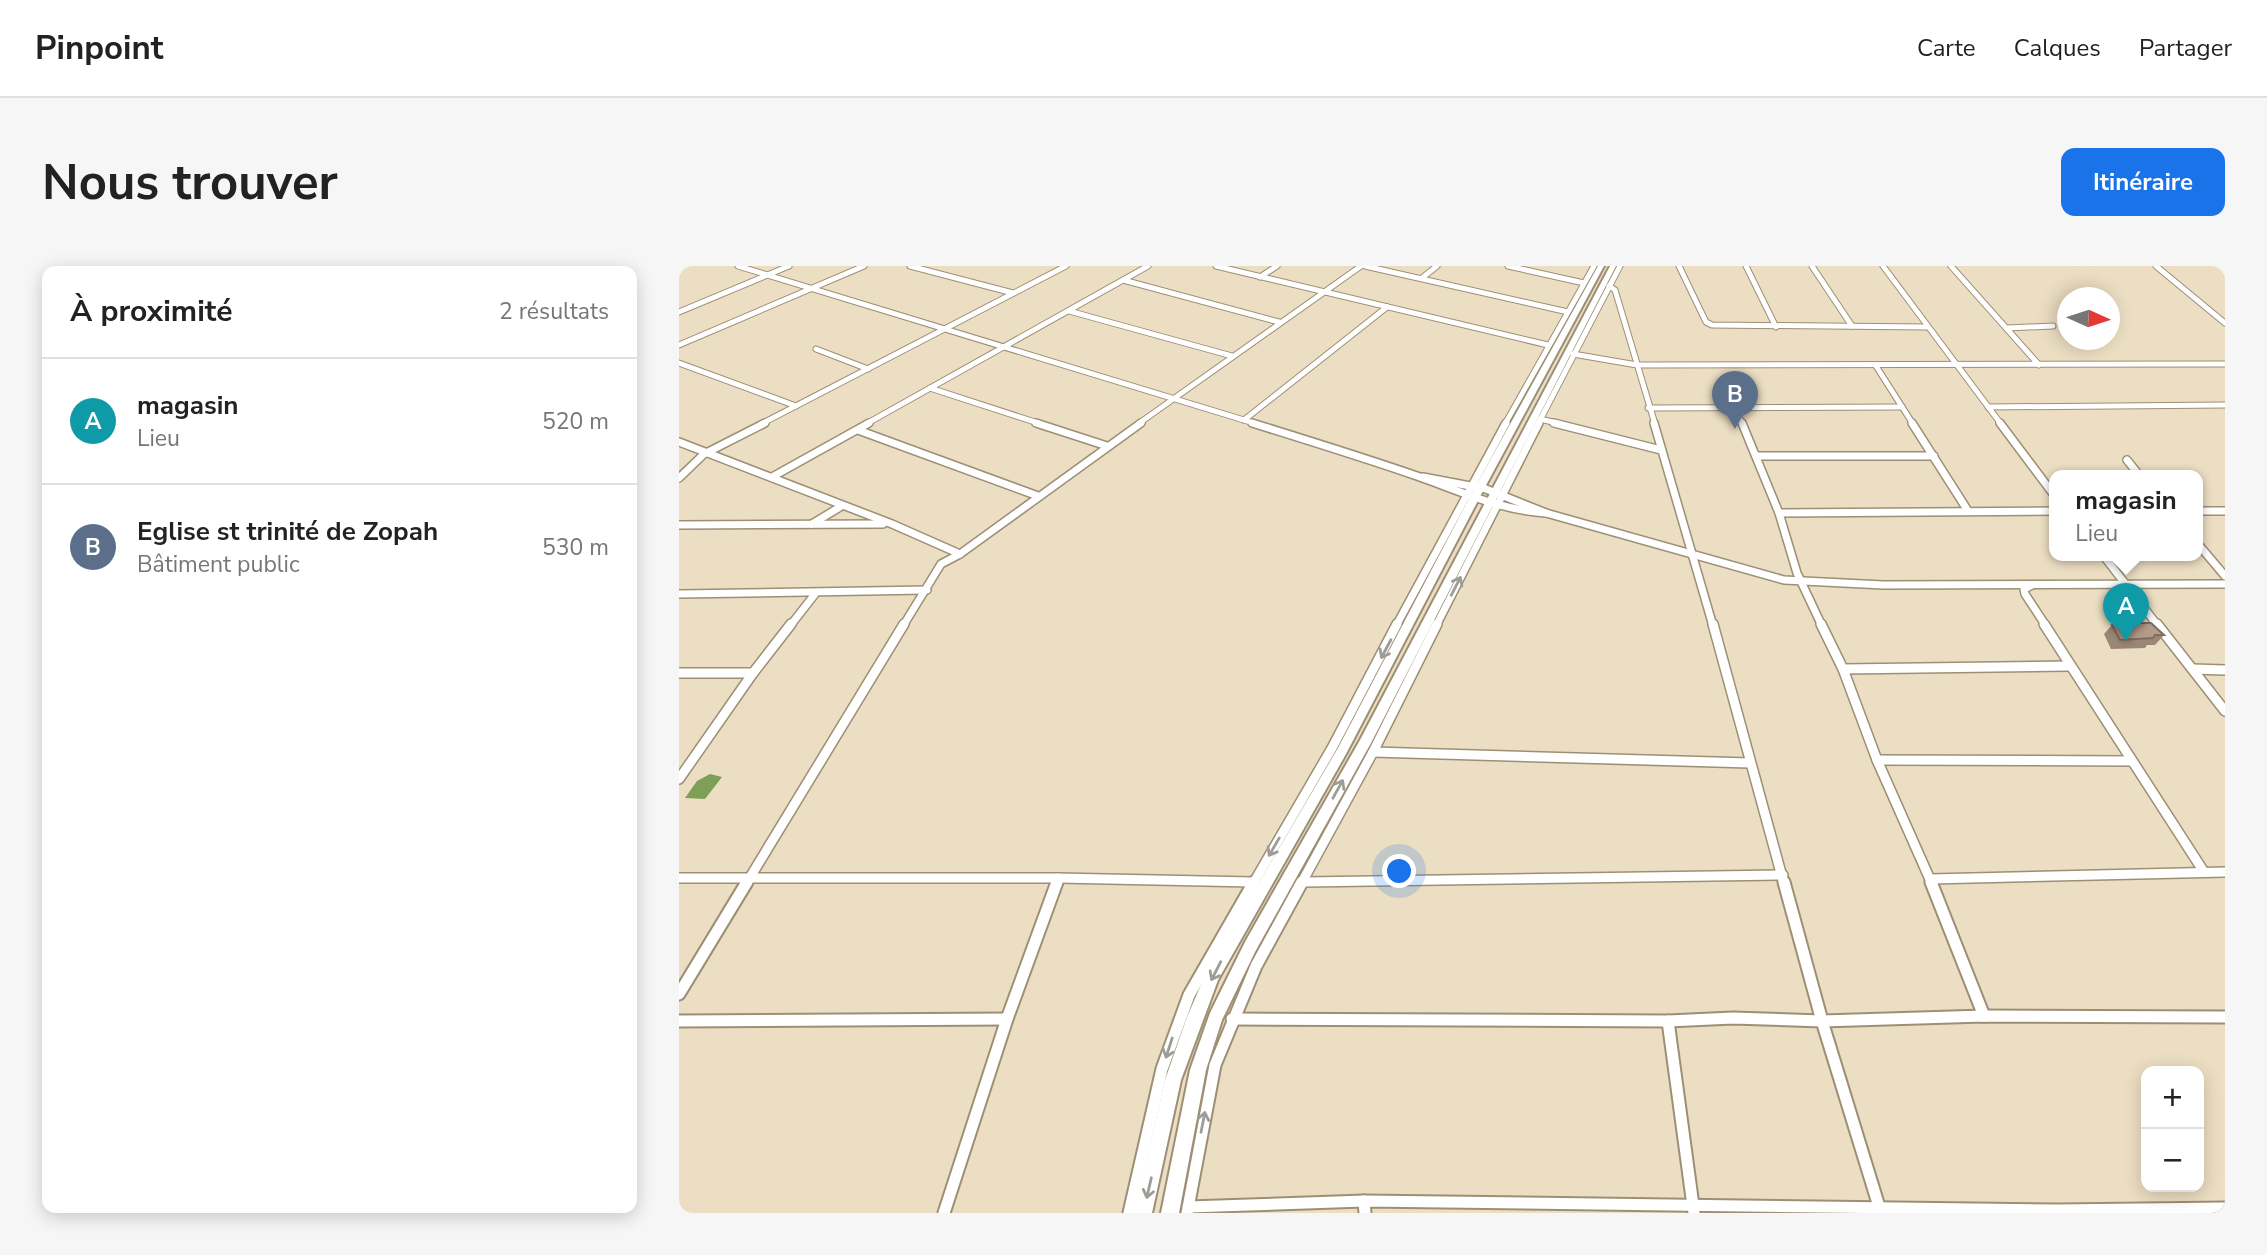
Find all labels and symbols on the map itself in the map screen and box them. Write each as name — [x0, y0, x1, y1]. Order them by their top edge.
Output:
north arrow — [2057, 287, 2120, 350]
pin: B — [1712, 371, 1758, 429]
one-way arrow — [1450, 576, 1464, 597]
pin: A — [2103, 583, 2149, 641]
one-way arrow — [1379, 638, 1392, 659]
one-way arrow — [1331, 780, 1345, 800]
one-way arrow — [1267, 837, 1281, 857]
your location — [1382, 854, 1416, 888]
one-way arrow — [1208, 960, 1222, 981]
one-way arrow — [1162, 1037, 1175, 1059]
one-way arrow — [1197, 1111, 1210, 1134]
one-way arrow — [1142, 1176, 1155, 1198]

